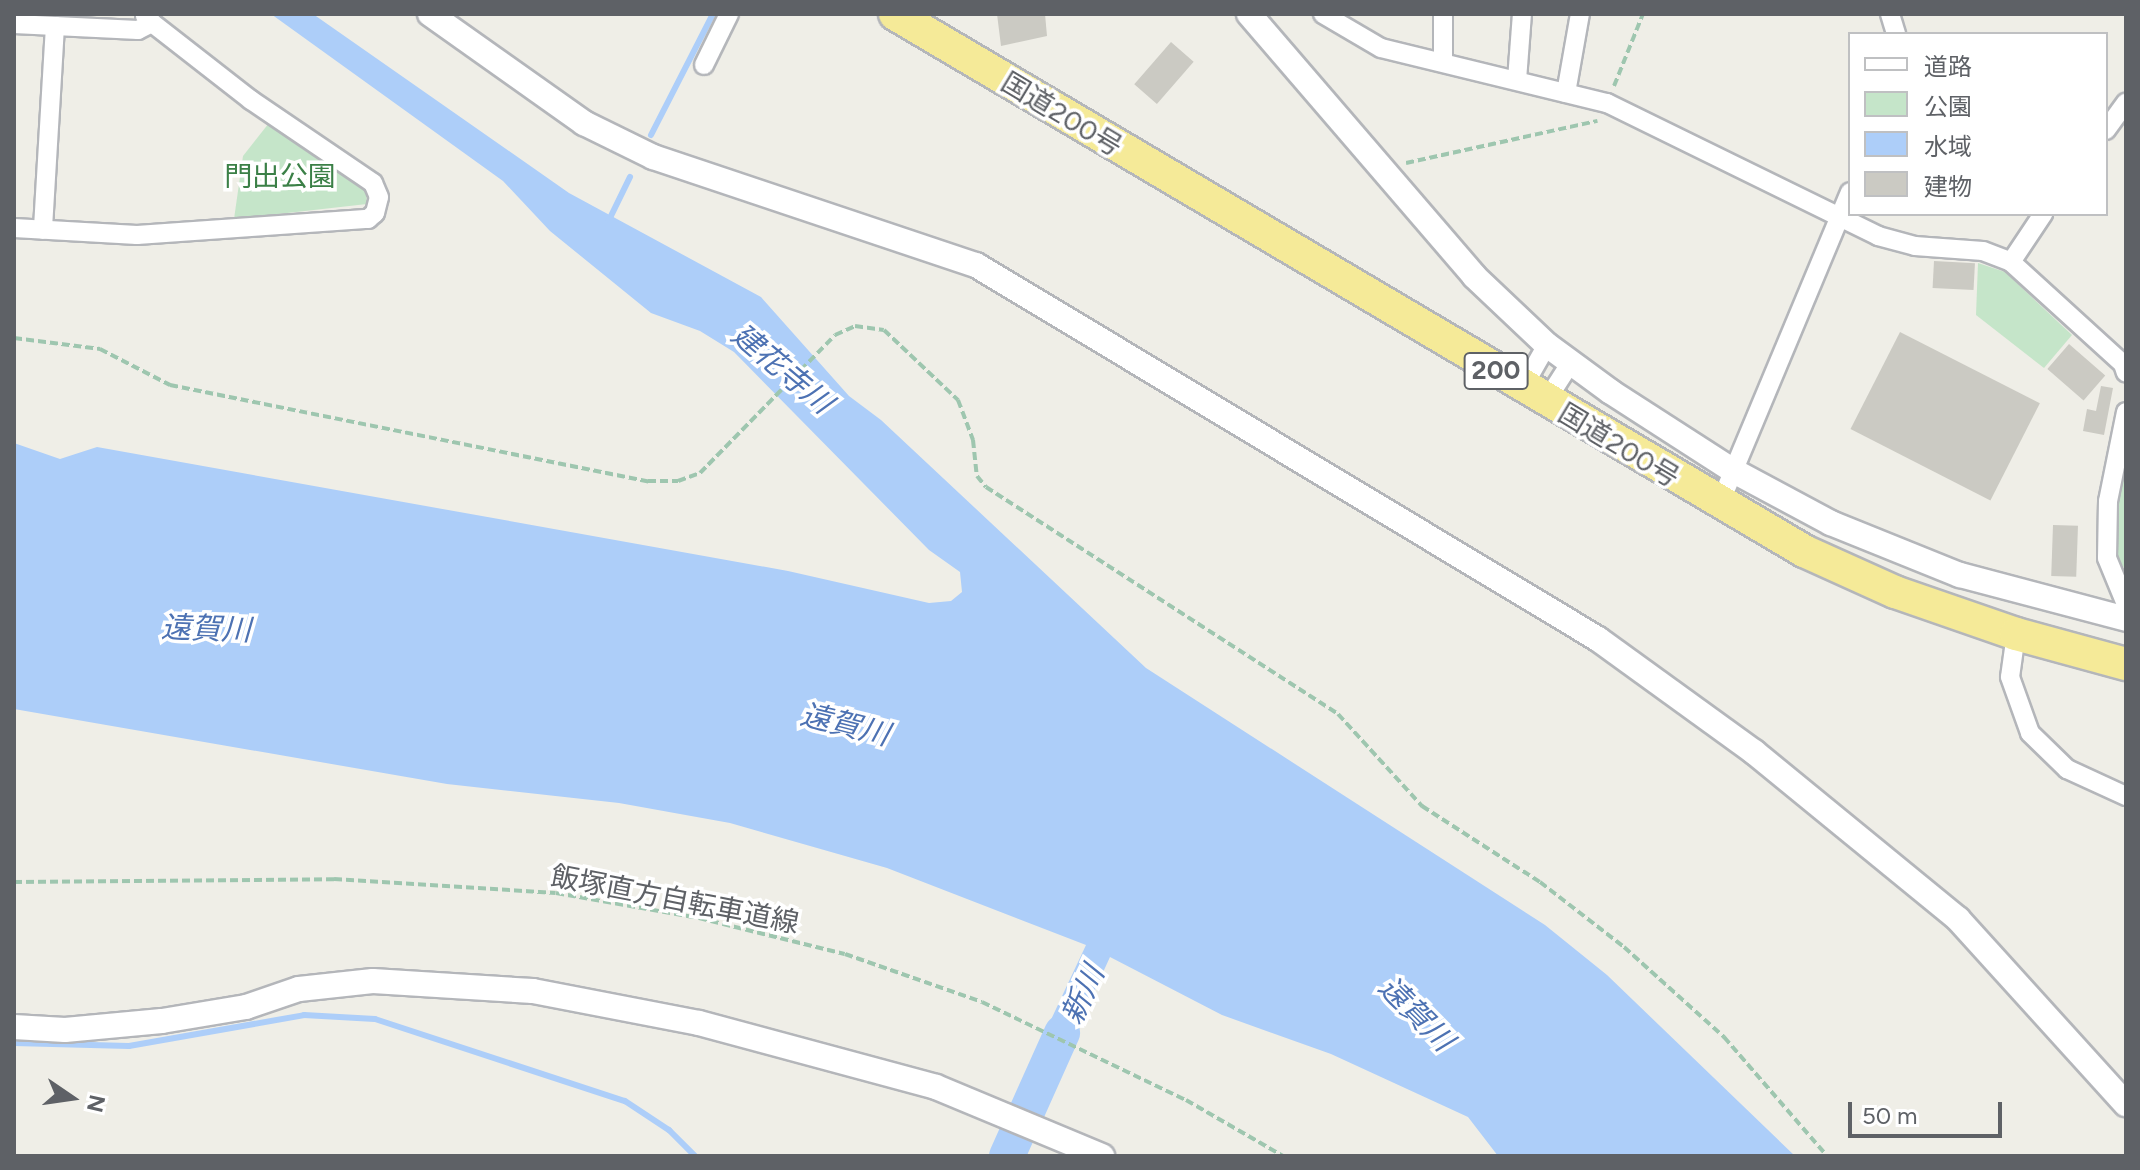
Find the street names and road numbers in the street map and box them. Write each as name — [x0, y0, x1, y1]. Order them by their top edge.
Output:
street label: 国道200号 — [995, 65, 1129, 163]
road number: 200 — [1462, 349, 1530, 393]
street label: 国道200号 — [1552, 396, 1686, 494]
street label: 飯塚直方自転車道線 — [548, 858, 802, 940]

